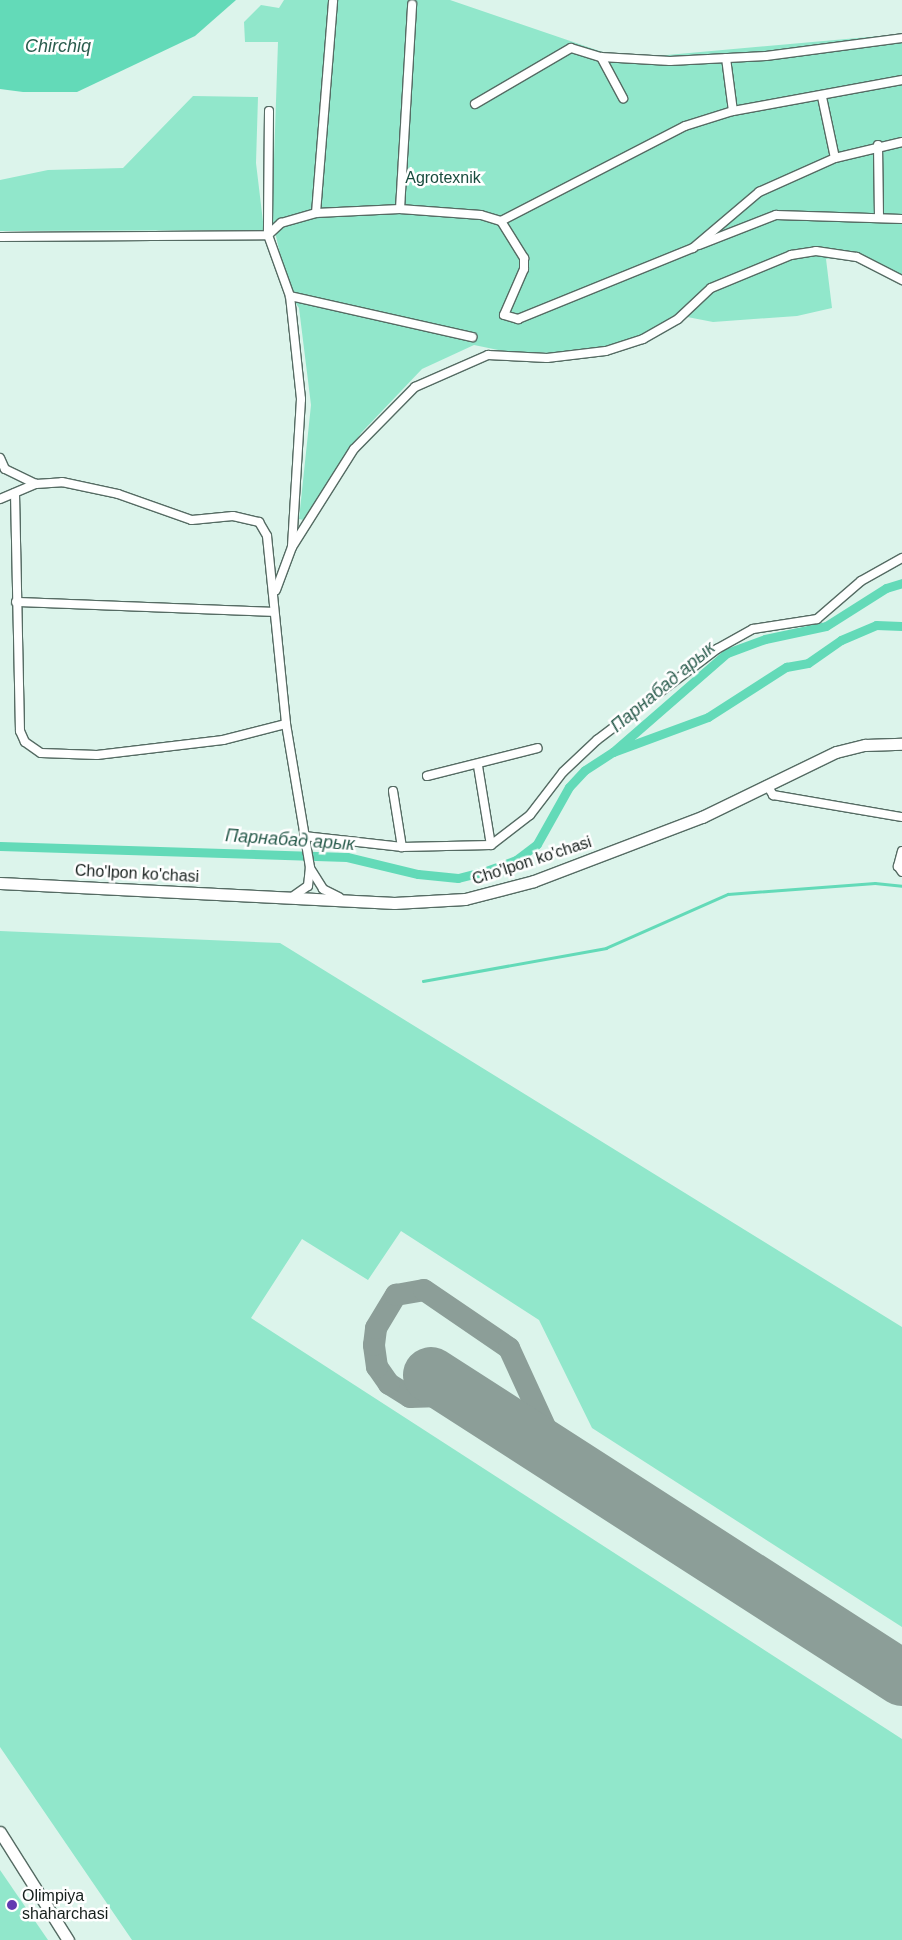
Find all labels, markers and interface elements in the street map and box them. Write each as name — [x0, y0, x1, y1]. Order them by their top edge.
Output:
water label: Chirchiq — [25, 35, 91, 57]
park label: Agrotexnik — [405, 168, 481, 188]
water label: Парнабад арык — [606, 637, 720, 737]
water label: Парнабад арык — [224, 825, 356, 855]
street label: Cho'lpon ko'chasi — [470, 833, 594, 889]
street label: Cho'lpon ko'chasi — [74, 861, 200, 887]
place label: Olimpiya shaharchasi — [22, 1886, 108, 1924]
marker: Olimpiya shaharchasi — [6, 1899, 18, 1911]

